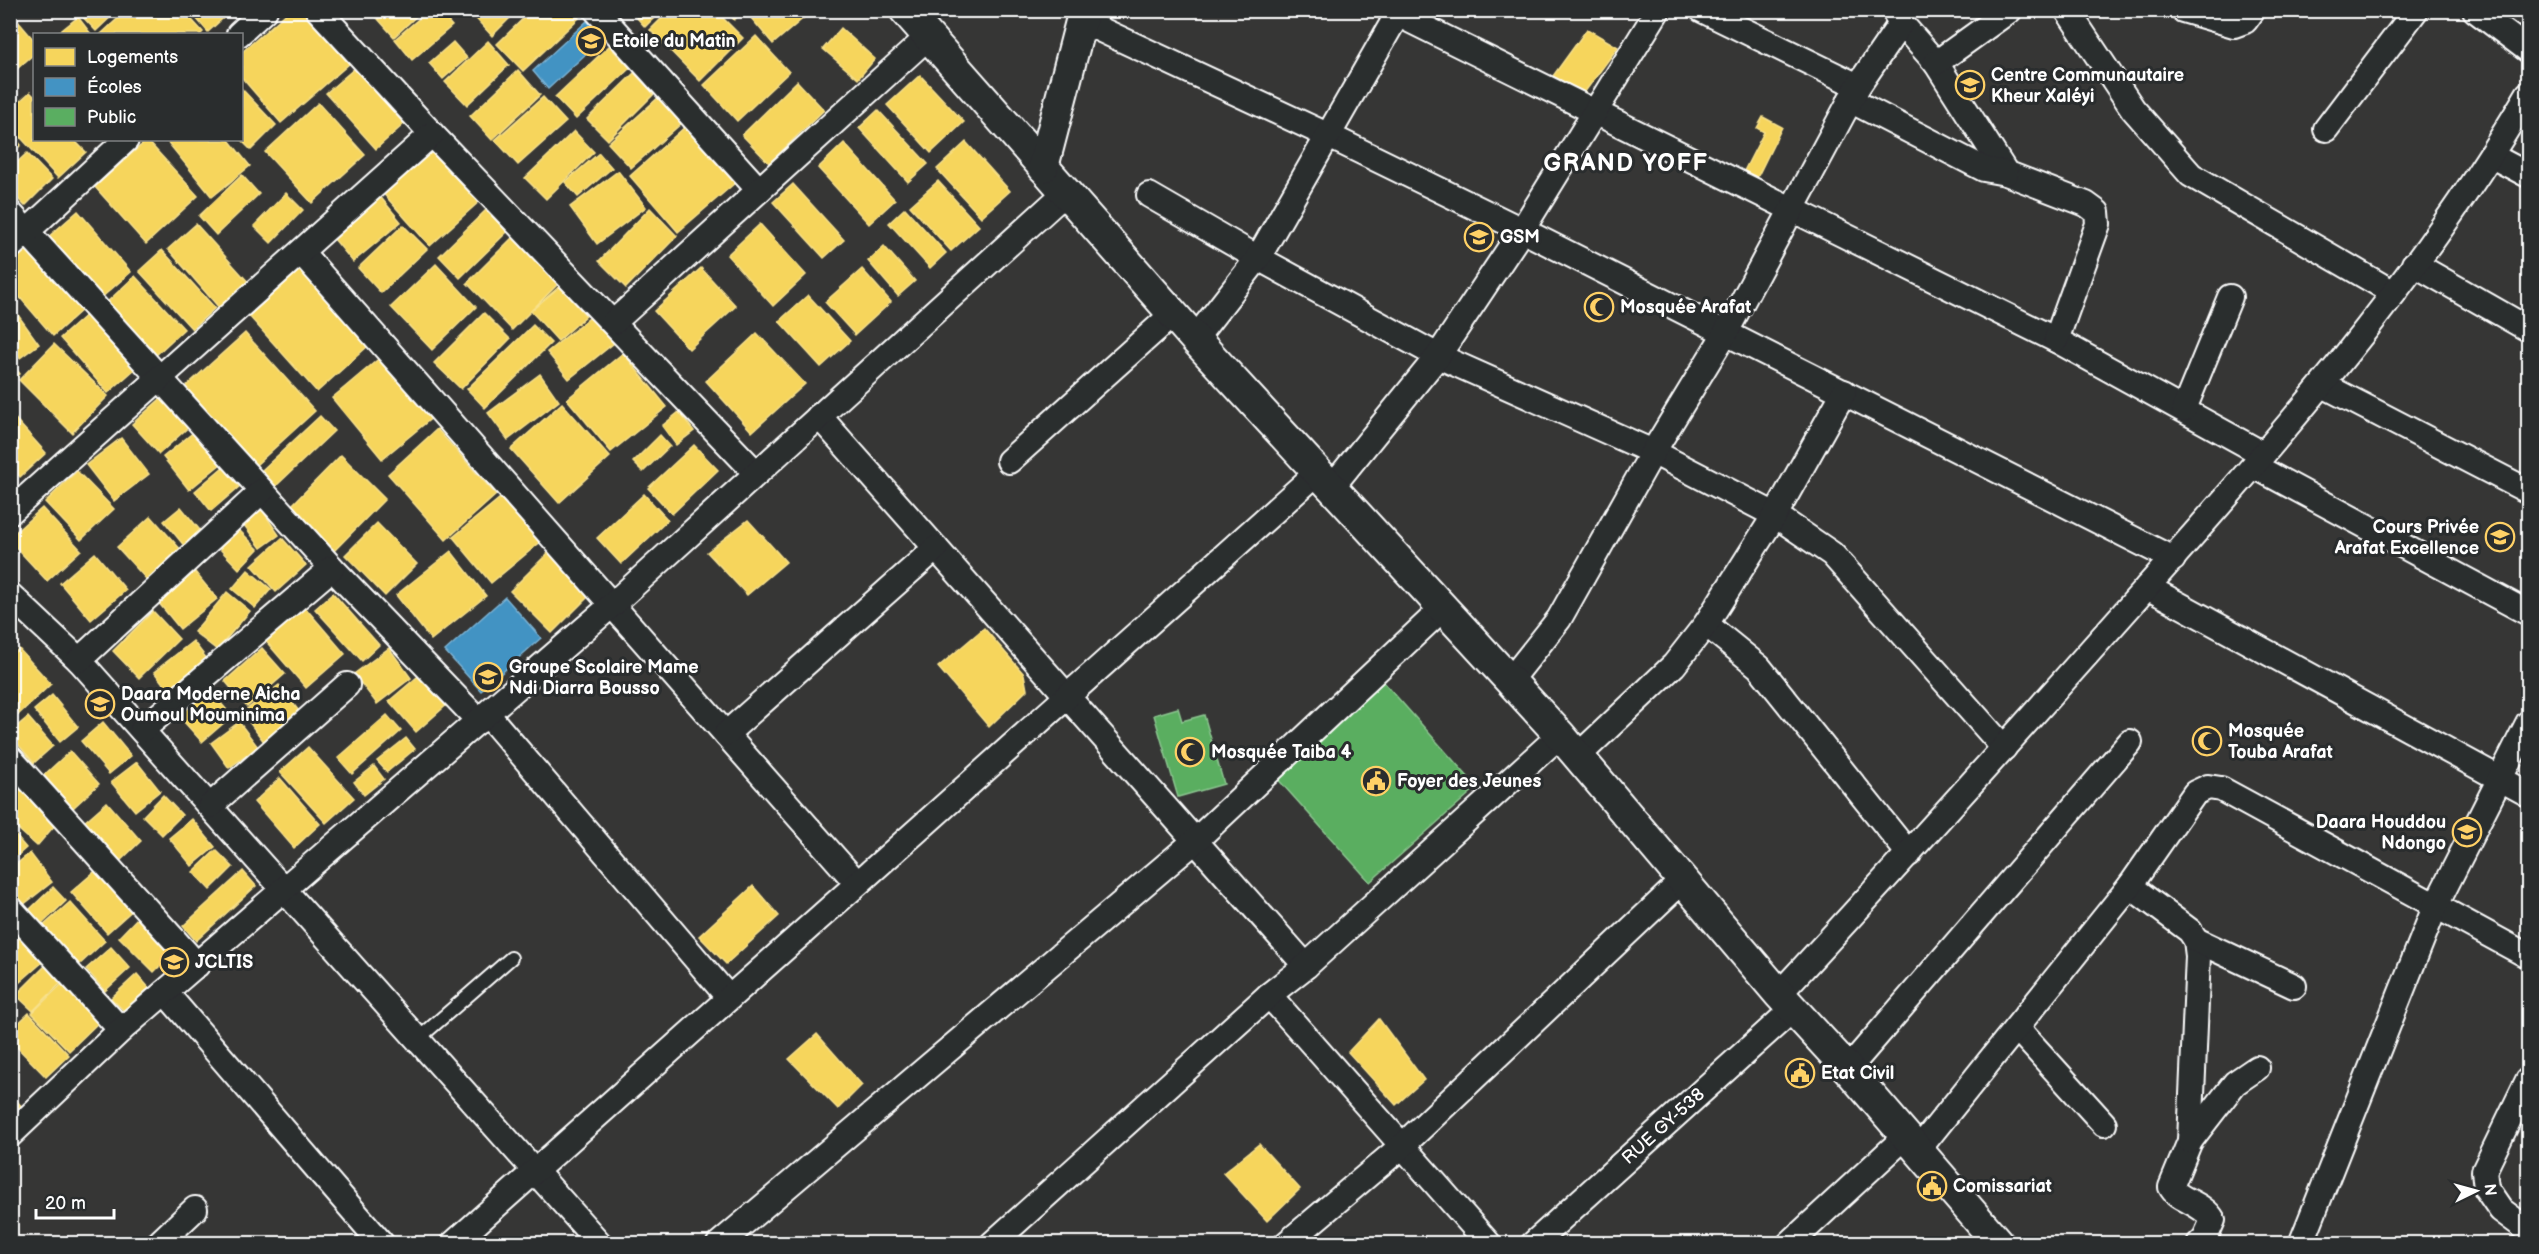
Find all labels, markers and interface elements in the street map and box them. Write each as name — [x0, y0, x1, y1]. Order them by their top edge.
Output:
school or university icon: Etoile du Matin — [575, 25, 607, 57]
place label: Etoile du Matin — [612, 31, 736, 52]
legend — [33, 33, 243, 141]
text: Logements — [87, 47, 178, 68]
place label: Centre Communautaire Kheur Xaléyi — [1991, 65, 2184, 107]
school or university icon: Centre Communautaire Kheur Xaléyi — [1954, 69, 1986, 101]
text: Écoles — [87, 75, 142, 98]
text: Public — [87, 107, 136, 128]
district label: GRAND YOFF — [1544, 149, 1708, 178]
school or university icon: GSM — [1463, 221, 1495, 253]
place label: GSM — [1500, 227, 1540, 248]
mosque icon: Mosquée Arafat — [1583, 291, 1615, 323]
place label: Mosquée Arafat — [1620, 297, 1751, 318]
place label: Cours Privée Arafat Excellence — [2334, 517, 2479, 559]
school or university icon: Cours Privée Arafat Excellence — [2484, 521, 2516, 553]
place label: Groupe Scolaire Mame Ndi Diarra Bousso — [509, 657, 699, 699]
school or university icon: Groupe Scolaire Mame Ndi Diarra Bousso — [472, 661, 504, 693]
place label: Daara Moderne Aicha Oumoul Mouminima — [121, 684, 301, 726]
school or university icon: Daara Moderne Aicha Oumoul Mouminima — [84, 688, 116, 720]
place label: Mosquée Touba Arafat — [2228, 721, 2333, 763]
mosque icon: Mosquée Touba Arafat — [2191, 725, 2223, 757]
mosque icon: Mosquée Taiba 4 — [1174, 736, 1206, 768]
place label: Mosquée Taiba 4 — [1211, 742, 1352, 763]
public building icon: Foyer des Jeunes — [1360, 765, 1392, 797]
place label: Foyer des Jeunes — [1397, 771, 1541, 792]
place label: Daara Houddou Ndongo — [2316, 812, 2446, 854]
school or university icon: Daara Houddou Ndongo — [2451, 816, 2483, 848]
school or university icon: JCLTIS — [158, 946, 190, 978]
place label: JCLTIS — [195, 952, 253, 973]
public building icon: Etat Civil — [1784, 1057, 1816, 1089]
place label: Etat Civil — [1821, 1063, 1894, 1084]
street label: RUE GY-538 — [1618, 1084, 1709, 1169]
north arrow — [2446, 1161, 2506, 1221]
public building icon: Comissariat — [1916, 1170, 1948, 1202]
place label: Comissariat — [1953, 1176, 2052, 1197]
scale bar — [36, 1182, 114, 1220]
text: N — [2479, 1183, 2499, 1197]
text: 20 m — [45, 1193, 86, 1214]

